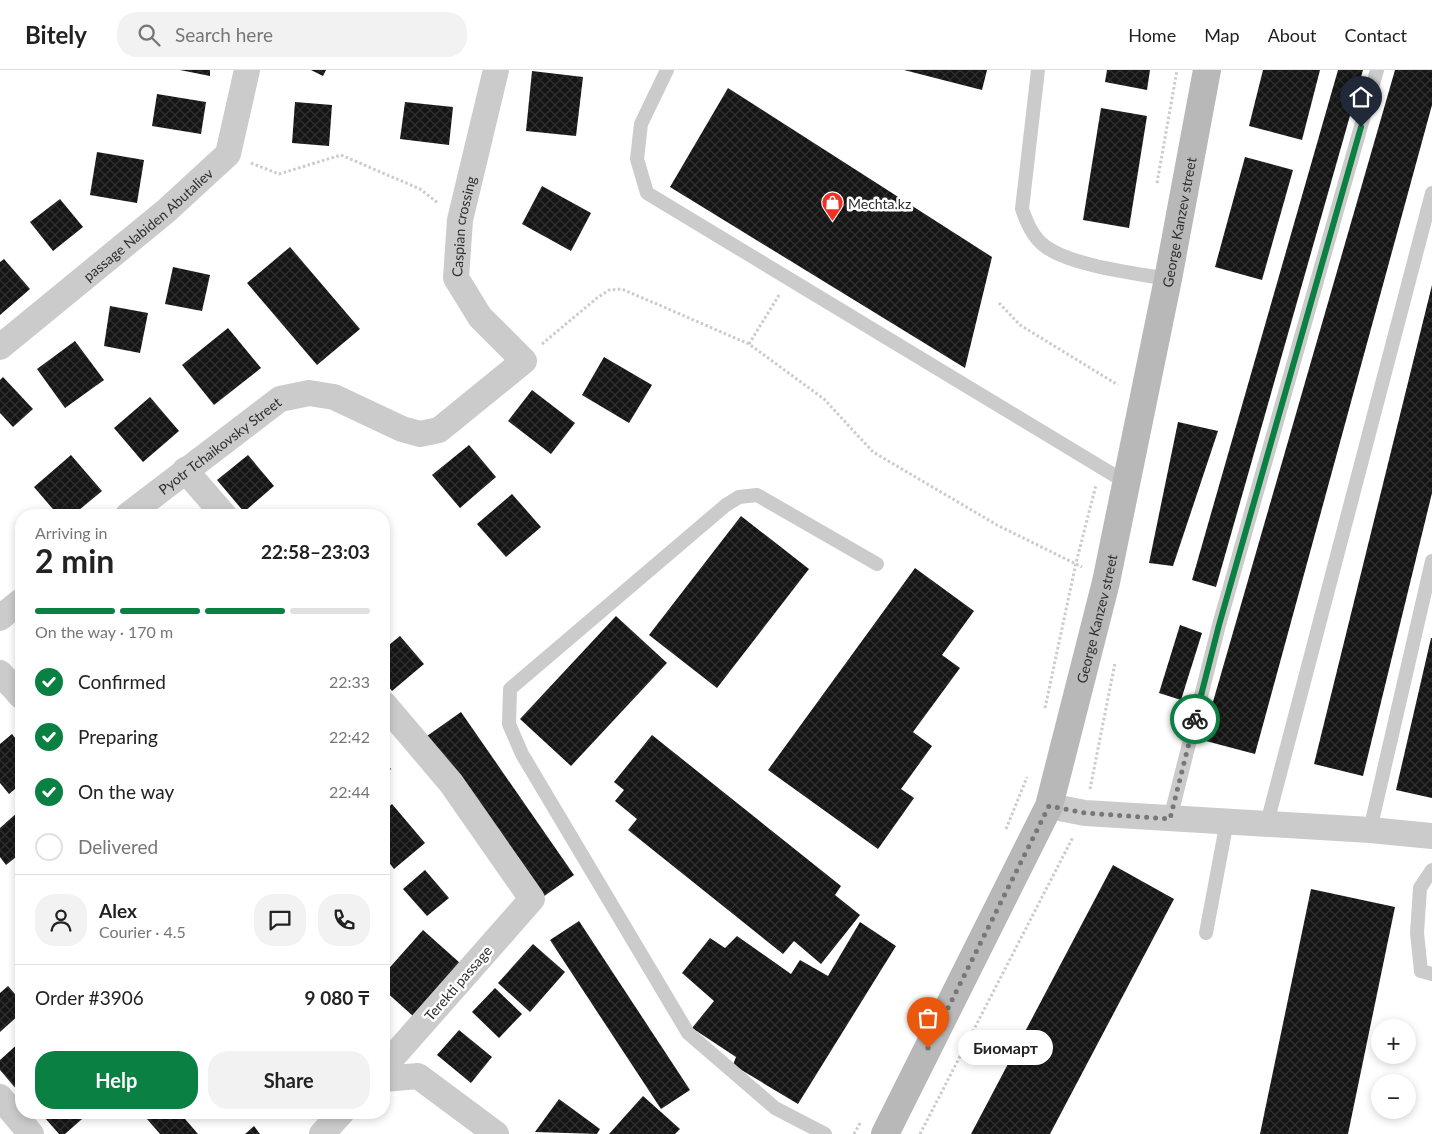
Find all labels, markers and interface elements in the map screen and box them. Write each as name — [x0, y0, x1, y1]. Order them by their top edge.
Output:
search box — [117, 12, 467, 57]
text: Bitely — [25, 20, 87, 49]
icon: search — [135, 21, 163, 49]
text: Search here — [175, 23, 273, 46]
text: Home — [1128, 24, 1176, 46]
text: Map — [1204, 24, 1240, 46]
text: About — [1268, 24, 1317, 46]
text: Contact — [1345, 24, 1407, 46]
pin — [1340, 76, 1382, 127]
icon: home — [1347, 83, 1375, 111]
street label: George Kanzev street — [1158, 156, 1199, 289]
street label: passage Nabiden Abutaliev — [79, 164, 217, 284]
street label: Caspian crossing — [448, 174, 479, 277]
shop icon: Mechta.kz — [820, 191, 844, 222]
place label: Mechta.kz — [848, 195, 911, 212]
street label: Pyotr Tchaikovsky Street — [155, 393, 284, 497]
text: Arriving in — [35, 523, 108, 542]
text: 22:58–23:03 — [261, 540, 370, 563]
text: 2 min — [35, 541, 114, 580]
street label: George Kanzev street — [1072, 553, 1120, 685]
text: On the way · 170 m — [35, 622, 173, 641]
icon: check — [35, 668, 63, 696]
text: Confirmed — [78, 670, 166, 693]
text: 22:33 — [329, 672, 370, 691]
courier — [1170, 694, 1220, 744]
icon: bike — [1181, 705, 1209, 733]
icon: check — [35, 723, 63, 751]
text: Preparing — [78, 725, 158, 748]
text: 22:42 — [329, 727, 370, 746]
icon: check — [35, 778, 63, 806]
text: On the way — [78, 780, 174, 803]
text: 22:44 — [329, 782, 370, 801]
text: Delivered — [78, 835, 158, 858]
button: person — [35, 894, 87, 946]
button: chat — [254, 894, 306, 946]
button: phone — [318, 894, 370, 946]
text: Alex — [99, 899, 137, 922]
text: Courier · 4.5 — [99, 922, 186, 941]
street label: Terekti passage — [421, 942, 495, 1024]
text: Order #3906 — [35, 986, 144, 1009]
text: 9 080 ₸ — [305, 986, 370, 1009]
pin — [907, 997, 949, 1048]
icon: bag — [914, 1004, 942, 1032]
map controls — [1371, 1019, 1416, 1119]
button: + — [1371, 1019, 1416, 1064]
callout: Биомарт — [958, 1030, 1053, 1066]
text: Биомарт — [973, 1038, 1038, 1057]
button: Help — [35, 1051, 198, 1109]
button: Share — [208, 1051, 370, 1109]
button: − — [1371, 1074, 1416, 1119]

